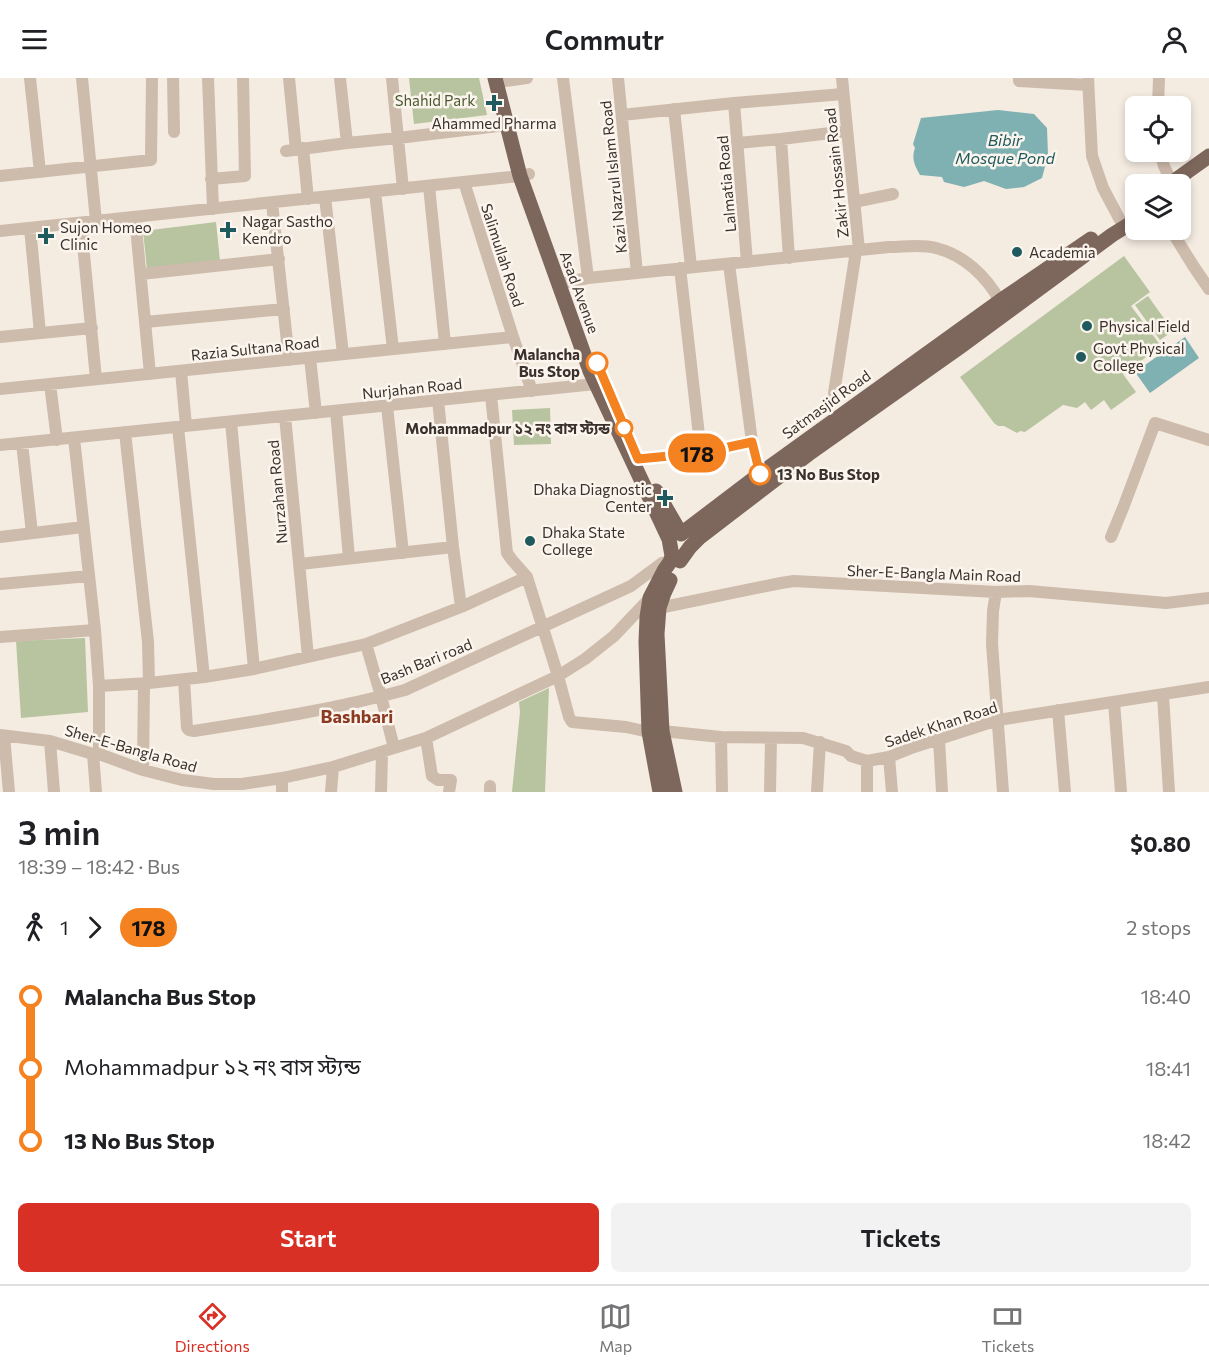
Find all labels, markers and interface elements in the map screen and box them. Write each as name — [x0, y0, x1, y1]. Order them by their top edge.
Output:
icon: menu — [18, 23, 51, 56]
text: Commutr — [545, 23, 664, 56]
icon: person — [1158, 23, 1191, 56]
park label: Shahid Park — [395, 91, 475, 109]
marker: Ahammed Pharma — [485, 94, 503, 112]
map controls — [1125, 96, 1191, 240]
button: locate — [1125, 96, 1191, 162]
street label: Kazi Nazrul Islam Road — [596, 100, 630, 254]
street label: Zakir Hossain Road — [820, 107, 852, 239]
place label: Ahammed Pharma — [431, 114, 557, 132]
water label: Bibir Mosque Pond — [955, 130, 1055, 167]
street label: Lalmatia Road — [713, 135, 739, 233]
button: layers — [1125, 174, 1191, 240]
street label: Salimullah Road — [478, 201, 528, 309]
place label: Nagar Sastho Kendro — [242, 212, 333, 247]
place label: Sujon Homeo Clinic — [60, 218, 152, 253]
marker: Nagar Sastho Kendro — [219, 221, 237, 239]
marker: Sujon Homeo Clinic — [37, 227, 55, 245]
place label: Academia — [1029, 243, 1096, 261]
marker: Academia — [1010, 245, 1024, 259]
street label: Asad Avenue — [557, 248, 603, 336]
place label: Physical Field — [1099, 317, 1190, 335]
marker: Physical Field — [1080, 319, 1094, 333]
street label: Razia Sultana Road — [190, 332, 320, 364]
place label: Govt Physical College — [1093, 339, 1185, 374]
place label: Malancha Bus Stop — [513, 345, 580, 380]
marker: Govt Physical College — [1074, 350, 1088, 364]
marker: Malancha Bus Stop — [586, 352, 608, 374]
street label: Satmasjid Road — [778, 366, 874, 442]
street label: Nurjahan Road — [361, 374, 463, 402]
place label: Mohammadpur ১২ নং বাস স্ট্যন্ড — [405, 419, 610, 437]
marker: Mohammadpur ১২ নং বাস স্ট্যন্ড — [615, 419, 633, 437]
line badge: 178 — [662, 434, 732, 472]
street label: Nurzahan Road — [264, 439, 290, 545]
text: 178 — [680, 441, 714, 466]
marker: 13 No Bus Stop — [749, 463, 771, 485]
place label: 13 No Bus Stop — [777, 465, 880, 483]
place label: Dhaka Diagnostic Center — [533, 480, 652, 515]
marker: Dhaka Diagnostic Center — [656, 489, 674, 507]
place label: Dhaka State College — [542, 523, 625, 558]
marker: Dhaka State College — [523, 534, 537, 548]
street label: Sher-E-Bangla Main Road — [847, 561, 1021, 585]
street label: Bash Bari road — [378, 634, 474, 688]
street label: Sadek Khan Road — [882, 697, 1000, 751]
district label: Bashbari — [321, 705, 393, 727]
street label: Sher-E-Bangla Road — [63, 721, 199, 775]
text: 3 min — [18, 811, 100, 852]
text: $0.80 — [1130, 830, 1191, 857]
text: 18:39 – 18:42 · Bus — [18, 854, 180, 878]
icon: walk — [18, 911, 51, 944]
icon: forward — [78, 911, 111, 944]
text: 1 — [60, 915, 69, 939]
text: 178 — [132, 915, 165, 940]
text: 2 stops — [1126, 915, 1191, 939]
text: Malancha Bus Stop — [64, 983, 256, 1010]
text: 18:40 — [1141, 984, 1191, 1008]
text: Mohammadpur ১২ নং বাস স্ট্যন্ড — [64, 1053, 361, 1080]
text: 18:41 — [1146, 1056, 1191, 1080]
text: 13 No Bus Stop — [64, 1127, 215, 1154]
text: 18:42 — [1143, 1128, 1191, 1152]
button: Start — [18, 1203, 599, 1272]
button: Tickets — [611, 1203, 1191, 1272]
tab: Directions — [175, 1300, 250, 1355]
tab: Map — [599, 1300, 632, 1355]
tab: Tickets — [982, 1300, 1034, 1355]

